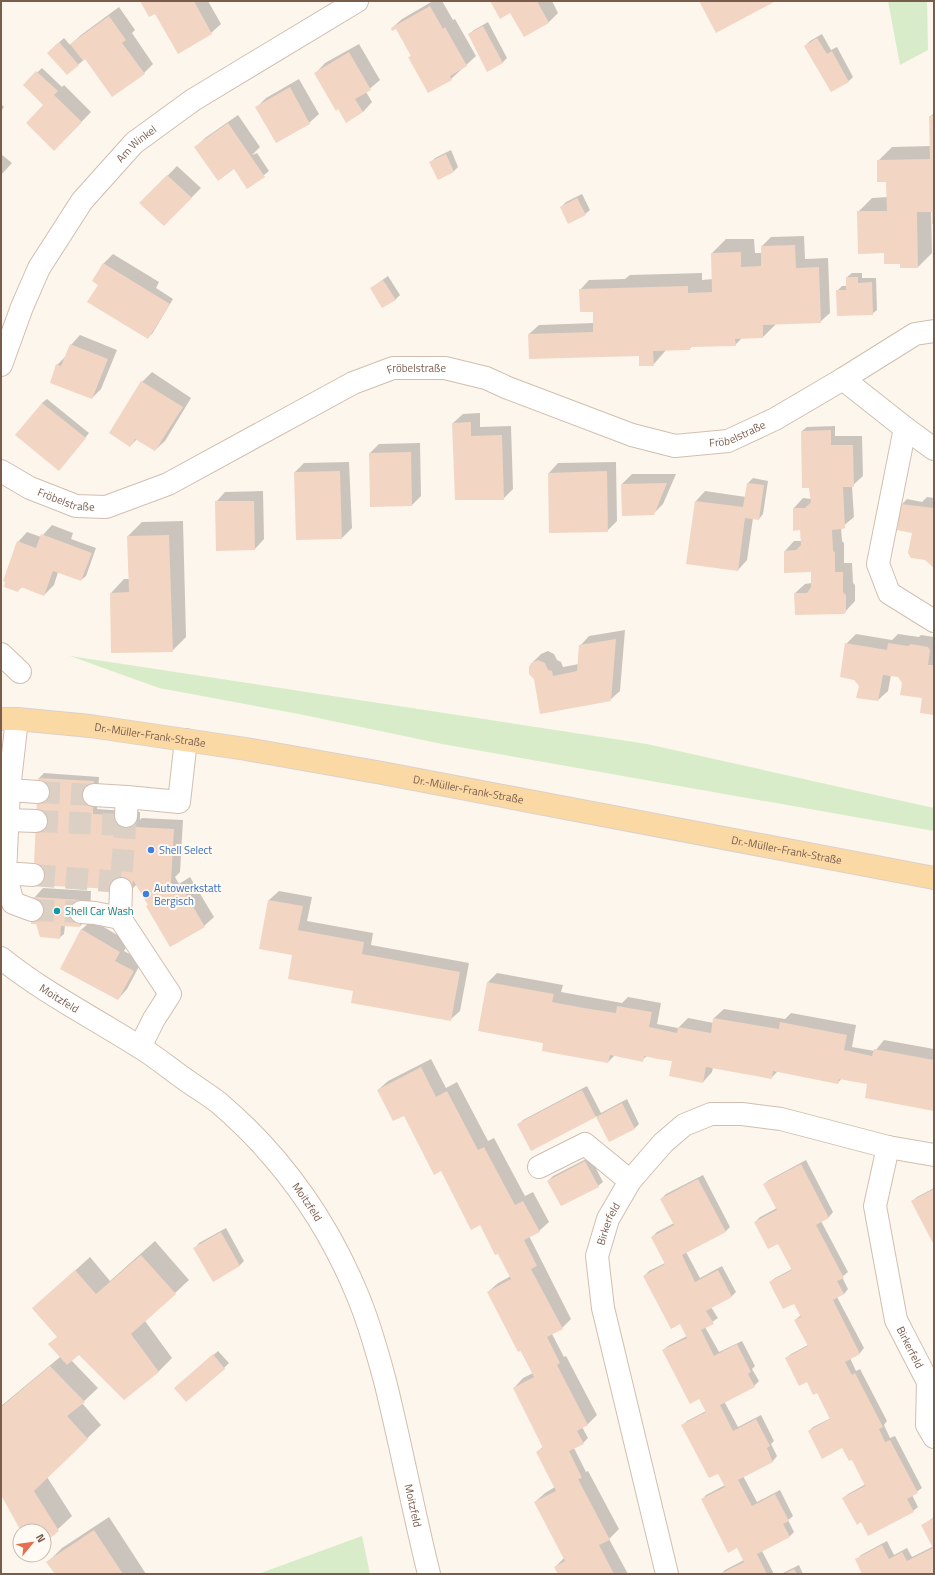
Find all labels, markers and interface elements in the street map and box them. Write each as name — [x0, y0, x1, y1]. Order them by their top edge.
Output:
street label: Am Winkel — [112, 121, 160, 166]
street label: Fröbelstraße — [384, 360, 446, 378]
street label: Fröbelstraße — [708, 416, 768, 451]
street label: Fröbelstraße — [35, 484, 95, 515]
street label: Dr.-Müller-Frank-Straße — [93, 719, 207, 751]
street label: Dr.-Müller-Frank-Straße — [412, 771, 525, 808]
street label: Dr.-Müller-Frank-Straße — [730, 832, 844, 868]
place label: Shell Select — [159, 842, 212, 858]
marker: Shell Select — [146, 845, 156, 855]
place label: Autowerkstatt Bergisch — [154, 880, 221, 909]
marker: Autowerkstatt Bergisch — [141, 889, 151, 899]
place label: Shell Car Wash — [65, 903, 134, 919]
marker: Shell Car Wash — [52, 906, 62, 916]
street label: Moitzfeld — [36, 980, 82, 1017]
street label: Moitzfeld — [288, 1179, 326, 1224]
street label: Birkerfeld — [593, 1199, 624, 1247]
street label: Birkerfeld — [893, 1324, 928, 1371]
street label: Moitzfeld — [401, 1482, 426, 1529]
north arrow — [12, 1523, 52, 1563]
text: N — [32, 1531, 50, 1545]

